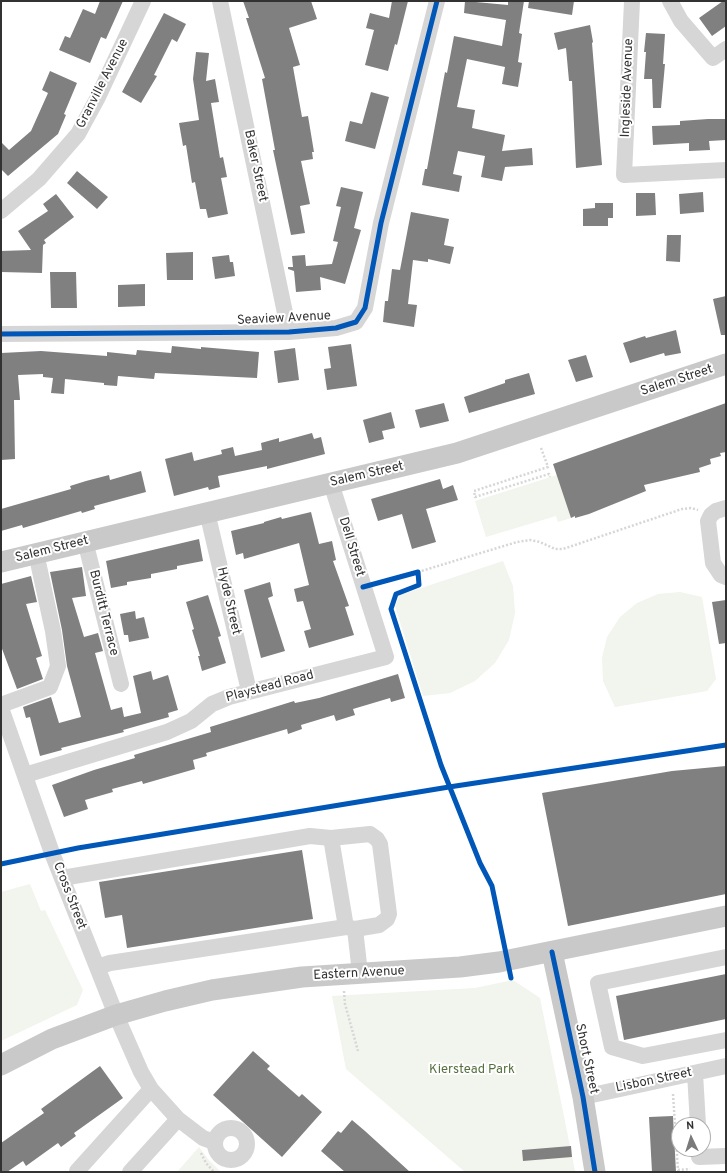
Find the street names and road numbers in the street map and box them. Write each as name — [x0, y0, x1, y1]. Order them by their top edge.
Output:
street label: Granville Avenue — [74, 37, 132, 131]
street label: Ingleside Avenue — [618, 38, 638, 138]
street label: Baker Street — [240, 129, 270, 203]
street label: Seaview Avenue — [237, 309, 331, 329]
street label: Salem Street — [639, 362, 715, 400]
street label: Salem Street — [329, 459, 405, 491]
street label: Dell Street — [335, 515, 367, 579]
street label: Salem Street — [14, 533, 90, 567]
street label: Hyde Street — [213, 566, 243, 636]
street label: Burditt Terrace — [85, 568, 121, 658]
street label: Playstead Road — [224, 668, 316, 706]
street label: Cross Street — [49, 860, 89, 932]
street label: Eastern Avenue — [313, 964, 405, 984]
street label: Short Street — [571, 1022, 601, 1096]
street label: Lisbon Street — [614, 1065, 694, 1097]

